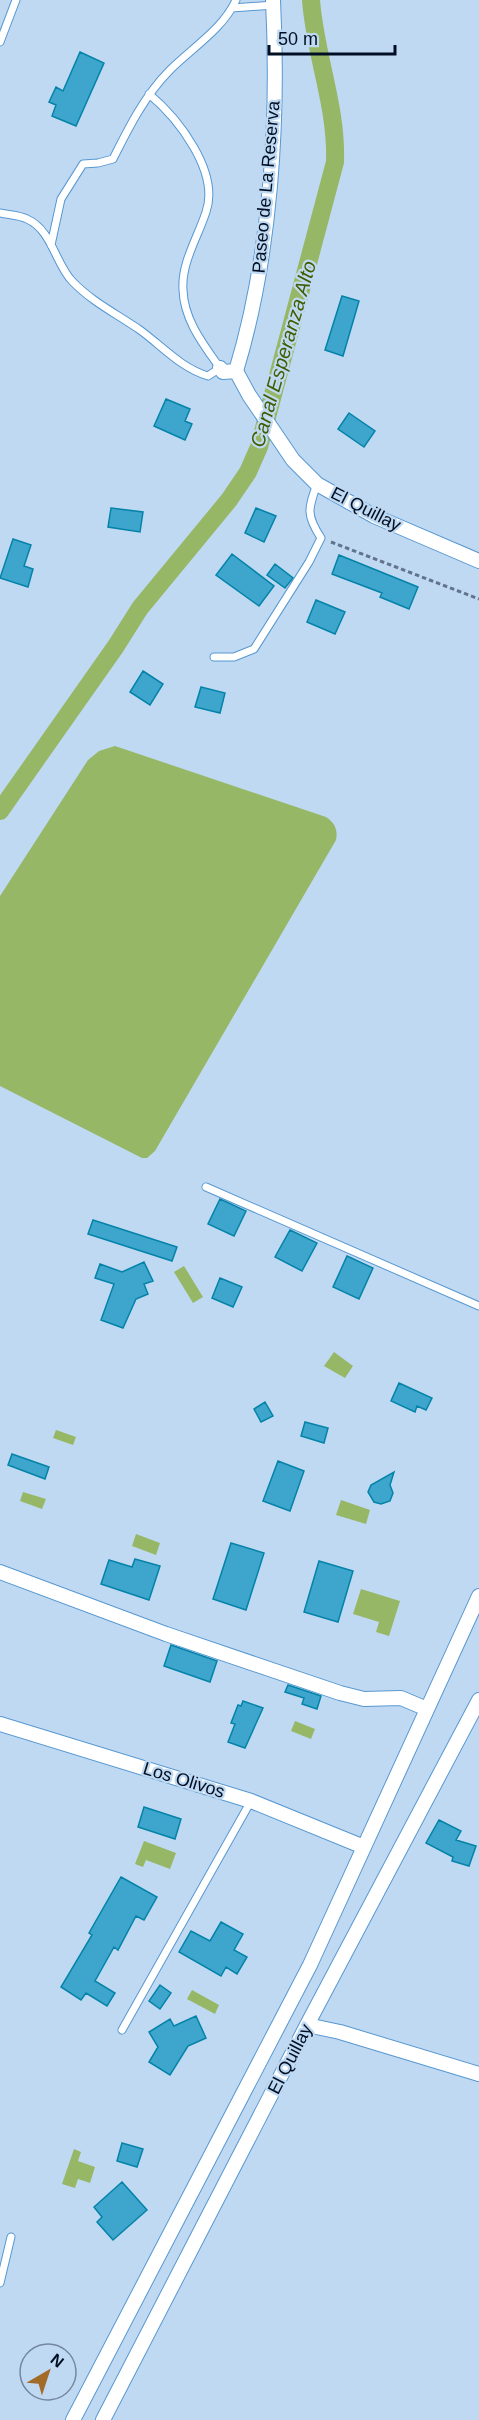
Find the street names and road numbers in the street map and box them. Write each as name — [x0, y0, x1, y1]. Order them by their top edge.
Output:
street label: Paseo de La Reserva — [248, 99, 284, 274]
street label: El Quillay — [328, 483, 404, 535]
street label: Los Olivos — [141, 1758, 227, 1802]
street label: El Quillay — [264, 2021, 316, 2097]

